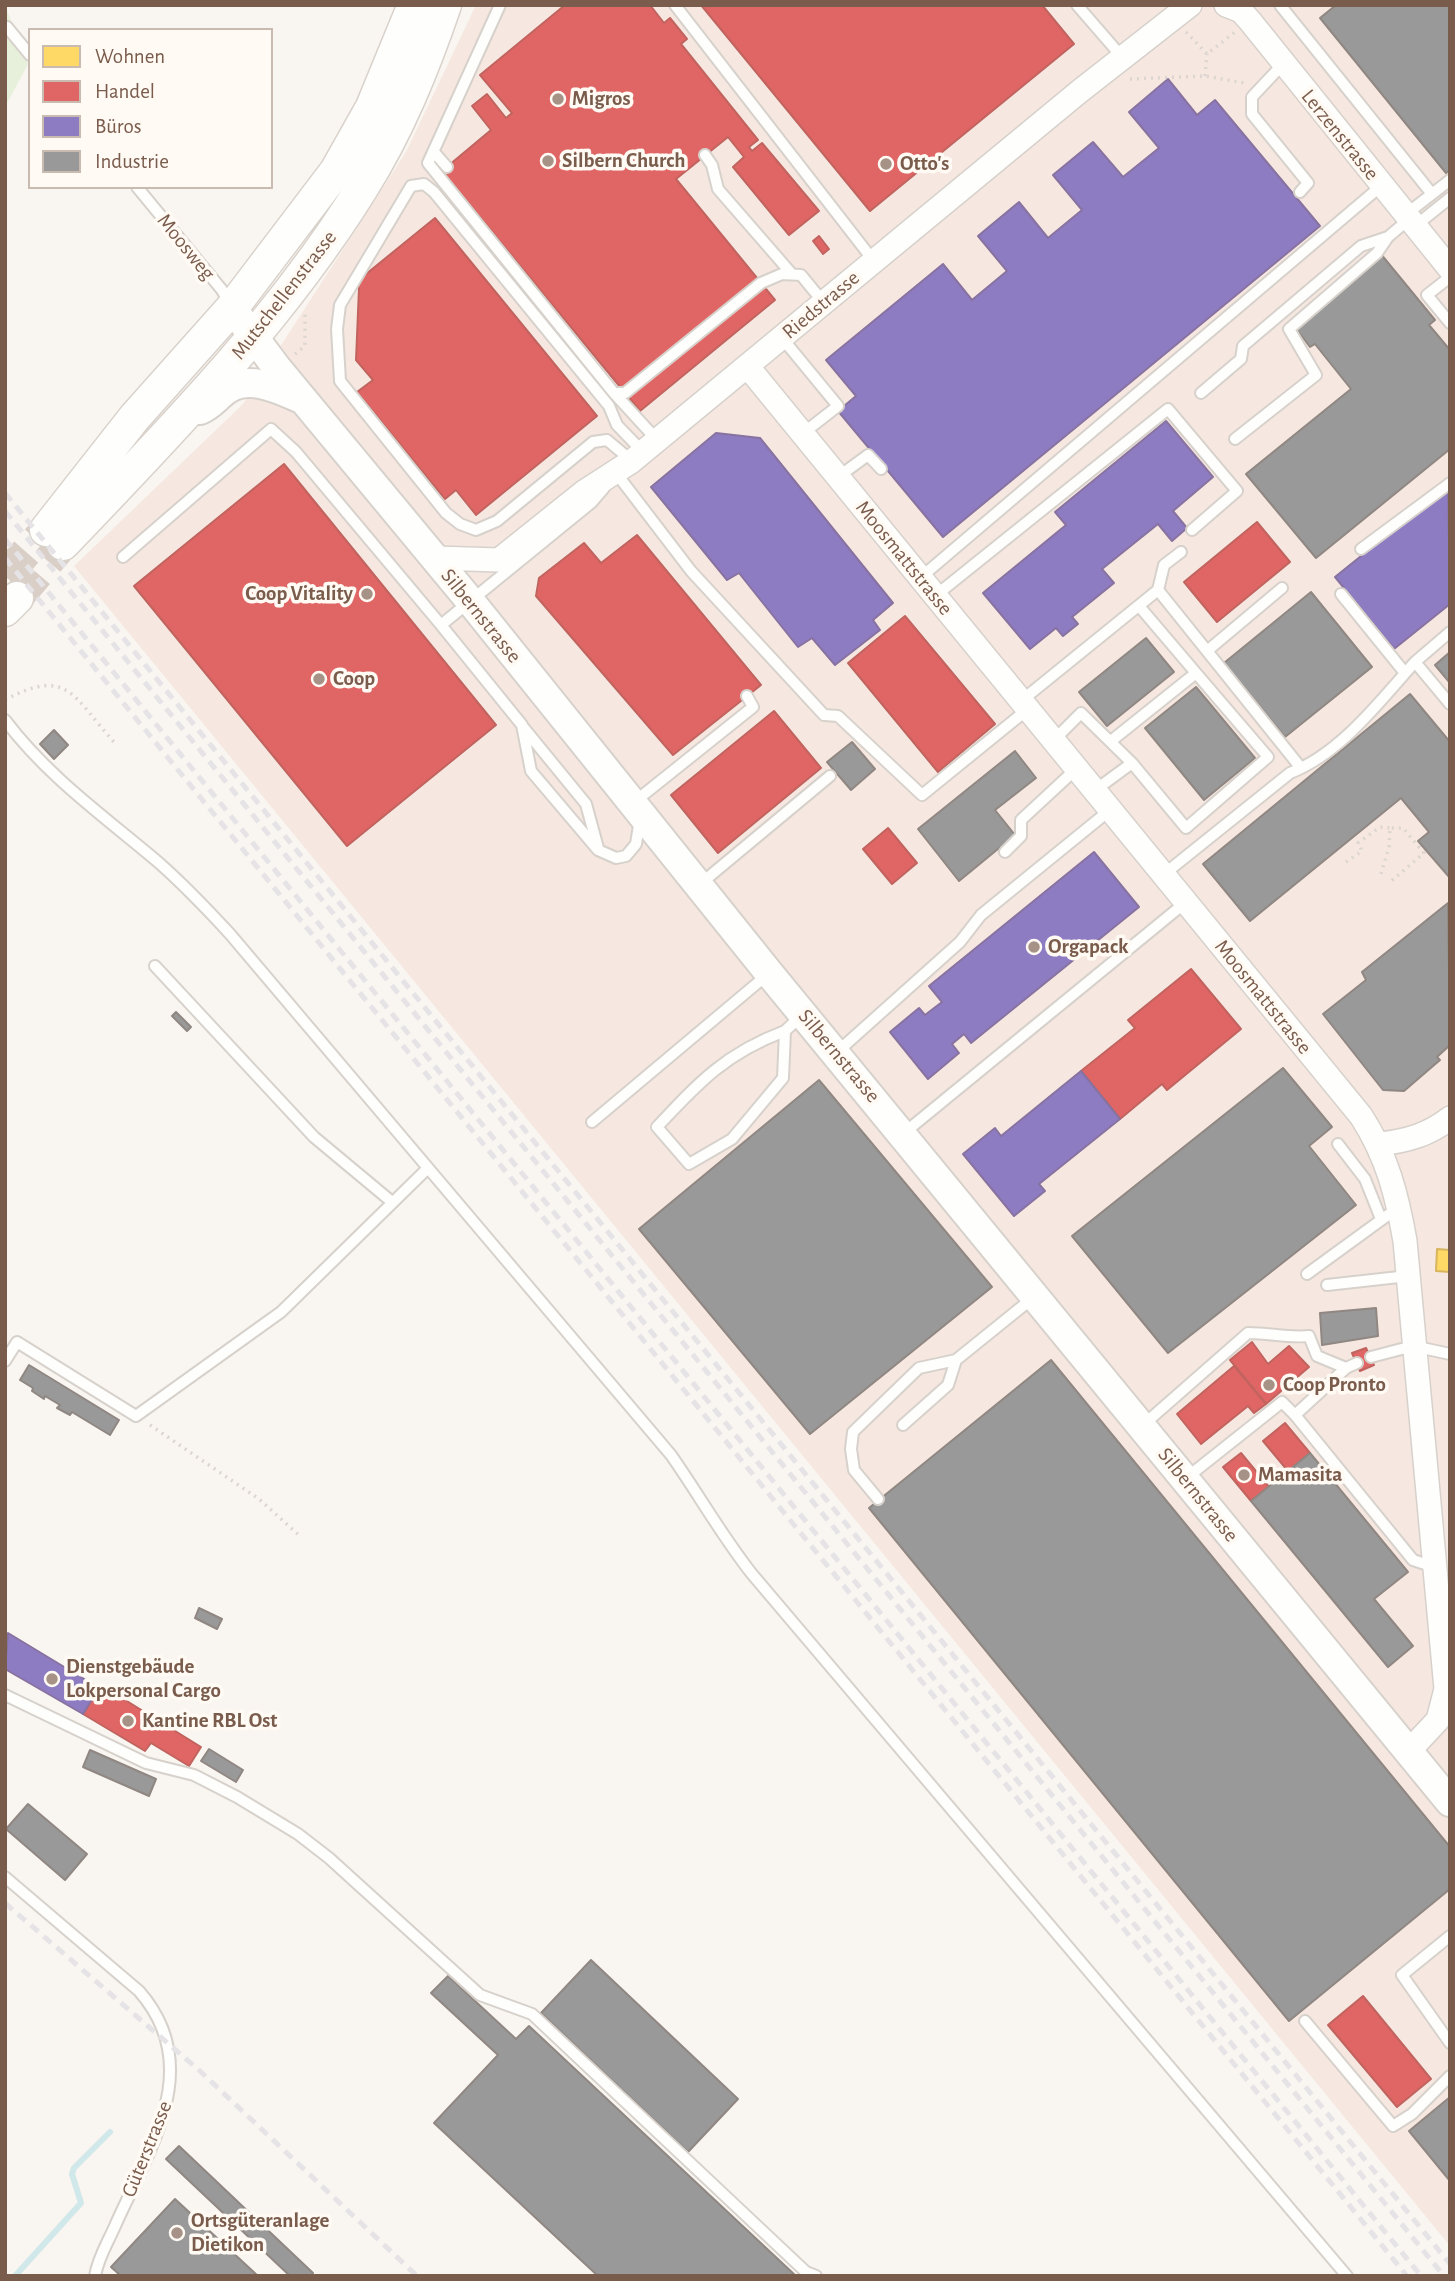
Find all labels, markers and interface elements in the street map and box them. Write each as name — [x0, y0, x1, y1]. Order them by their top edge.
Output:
legend — [28, 28, 273, 189]
text: Wohnen — [95, 46, 165, 67]
text: Handel — [95, 81, 155, 102]
street label: Lerzenstrasse — [1296, 84, 1384, 186]
place label: Migros — [572, 86, 630, 112]
marker: Migros — [550, 91, 566, 107]
text: Büros — [95, 116, 142, 137]
place label: Silbern Church — [562, 148, 685, 174]
text: Industrie — [95, 151, 169, 172]
place label: Otto's — [900, 151, 949, 177]
marker: Silbern Church — [540, 153, 556, 169]
marker: Otto's — [878, 156, 894, 172]
street label: Moosweg — [152, 209, 220, 285]
street label: Mutschellenstrasse — [226, 225, 342, 365]
street label: Riedstrasse — [777, 265, 865, 345]
street label: Moosmattstrasse — [850, 496, 958, 620]
street label: Silbernstrasse — [435, 564, 527, 668]
place label: Coop Vitality — [245, 581, 353, 607]
marker: Coop Vitality — [359, 586, 375, 602]
place label: Coop — [333, 666, 375, 692]
marker: Coop — [311, 671, 327, 687]
place label: Orgapack — [1048, 934, 1128, 960]
street label: Moosmattstrasse — [1209, 935, 1317, 1059]
marker: Orgapack — [1026, 939, 1042, 955]
street label: Silbernstrasse — [793, 1004, 885, 1108]
place label: Coop Pronto — [1283, 1372, 1386, 1398]
marker: Coop Pronto — [1261, 1377, 1277, 1393]
street label: Silbernstrasse — [1152, 1443, 1244, 1547]
place label: Mamasita — [1258, 1462, 1342, 1488]
marker: Mamasita — [1236, 1467, 1252, 1483]
place label: Dienstgebäude Lokpersonal Cargo — [66, 1654, 221, 1704]
marker: Dienstgebäude Lokpersonal Cargo — [44, 1671, 60, 1687]
place label: Kantine RBL Ost — [142, 1708, 277, 1734]
marker: Kantine RBL Ost — [120, 1713, 136, 1729]
street label: Güterstrasse — [116, 2097, 178, 2201]
place label: Ortsgüteranlage Dietikon — [191, 2208, 329, 2258]
marker: Ortsgüteranlage Dietikon — [169, 2225, 185, 2241]

